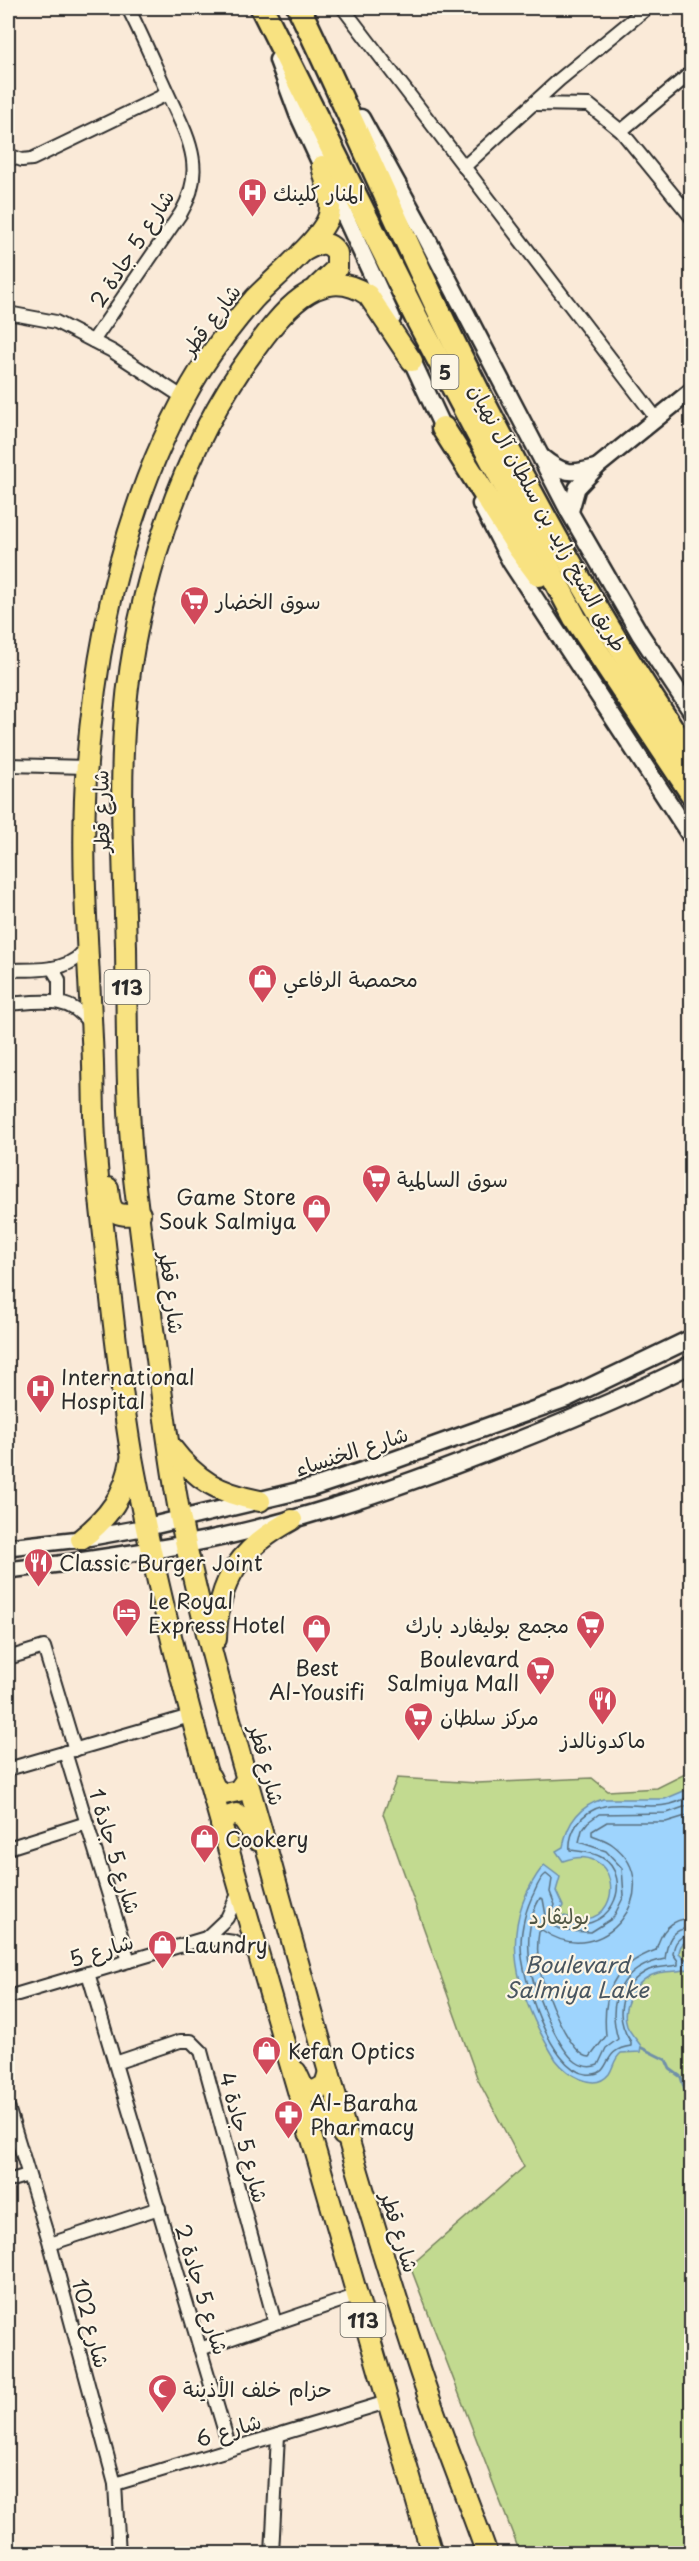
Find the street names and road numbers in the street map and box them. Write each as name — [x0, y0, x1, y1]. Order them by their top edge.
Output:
street label: شارع 5 جادة 2 — [81, 183, 182, 314]
street label: شارع قطر — [171, 277, 248, 364]
road number: 5 — [432, 355, 458, 389]
street label: طريق الشيخ زايد بن سلطان آل نهيان — [462, 377, 636, 657]
street label: شارع قطر — [83, 770, 118, 854]
road number: 113 — [104, 970, 150, 1004]
street label: شارع قطر — [151, 1248, 194, 1336]
street label: شارع الخنساء — [290, 1417, 412, 1484]
street label: شارع قطر — [240, 1719, 294, 1809]
street label: شارع 5 جادة 1 — [81, 1784, 150, 1918]
street label: شارع 5 — [65, 1924, 137, 1975]
street label: شارع 5 جادة 4 — [211, 2068, 278, 2206]
street label: شارع قطر — [372, 2186, 428, 2276]
street label: شارع 5 جادة 2 — [167, 2220, 238, 2359]
street label: شارع 102 — [64, 2275, 119, 2372]
road number: 113 — [340, 2303, 386, 2337]
street label: شارع 6 — [191, 2404, 265, 2455]

